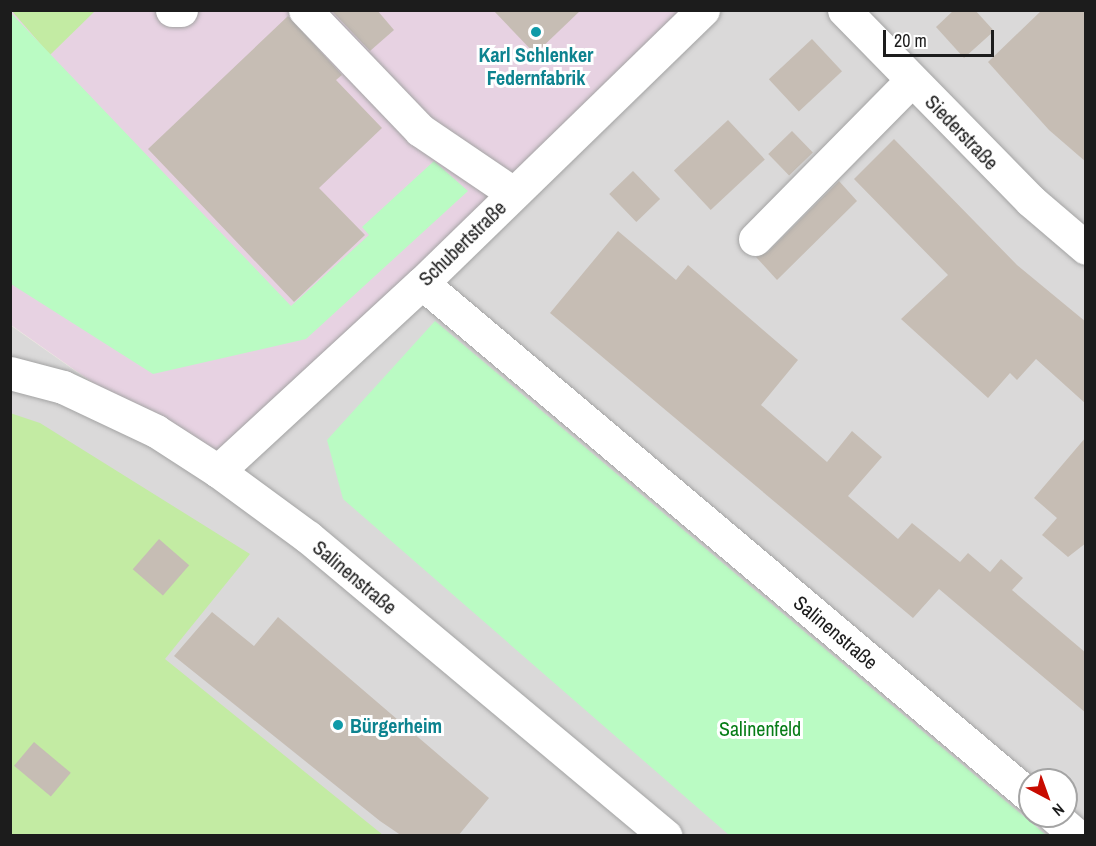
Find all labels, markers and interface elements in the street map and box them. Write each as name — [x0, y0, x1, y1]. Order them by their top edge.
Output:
scale bar — [886, 18, 997, 56]
marker: Karl Schlenker Federnfabrik — [529, 25, 543, 39]
text: 20 m — [894, 28, 927, 53]
place label: Karl Schlenker Federnfabrik — [479, 42, 593, 89]
street label: Siederstraße — [920, 90, 1004, 174]
street label: Schubertstraße — [413, 195, 511, 291]
street label: Salinenstraße — [308, 535, 402, 619]
street label: Salinenstraße — [789, 590, 883, 674]
place label: Bürgerheim — [350, 713, 442, 737]
park label: Salinenfeld — [719, 716, 801, 740]
marker: Bürgerheim — [331, 718, 345, 732]
north arrow — [1018, 768, 1078, 828]
text: N — [1048, 799, 1069, 821]

